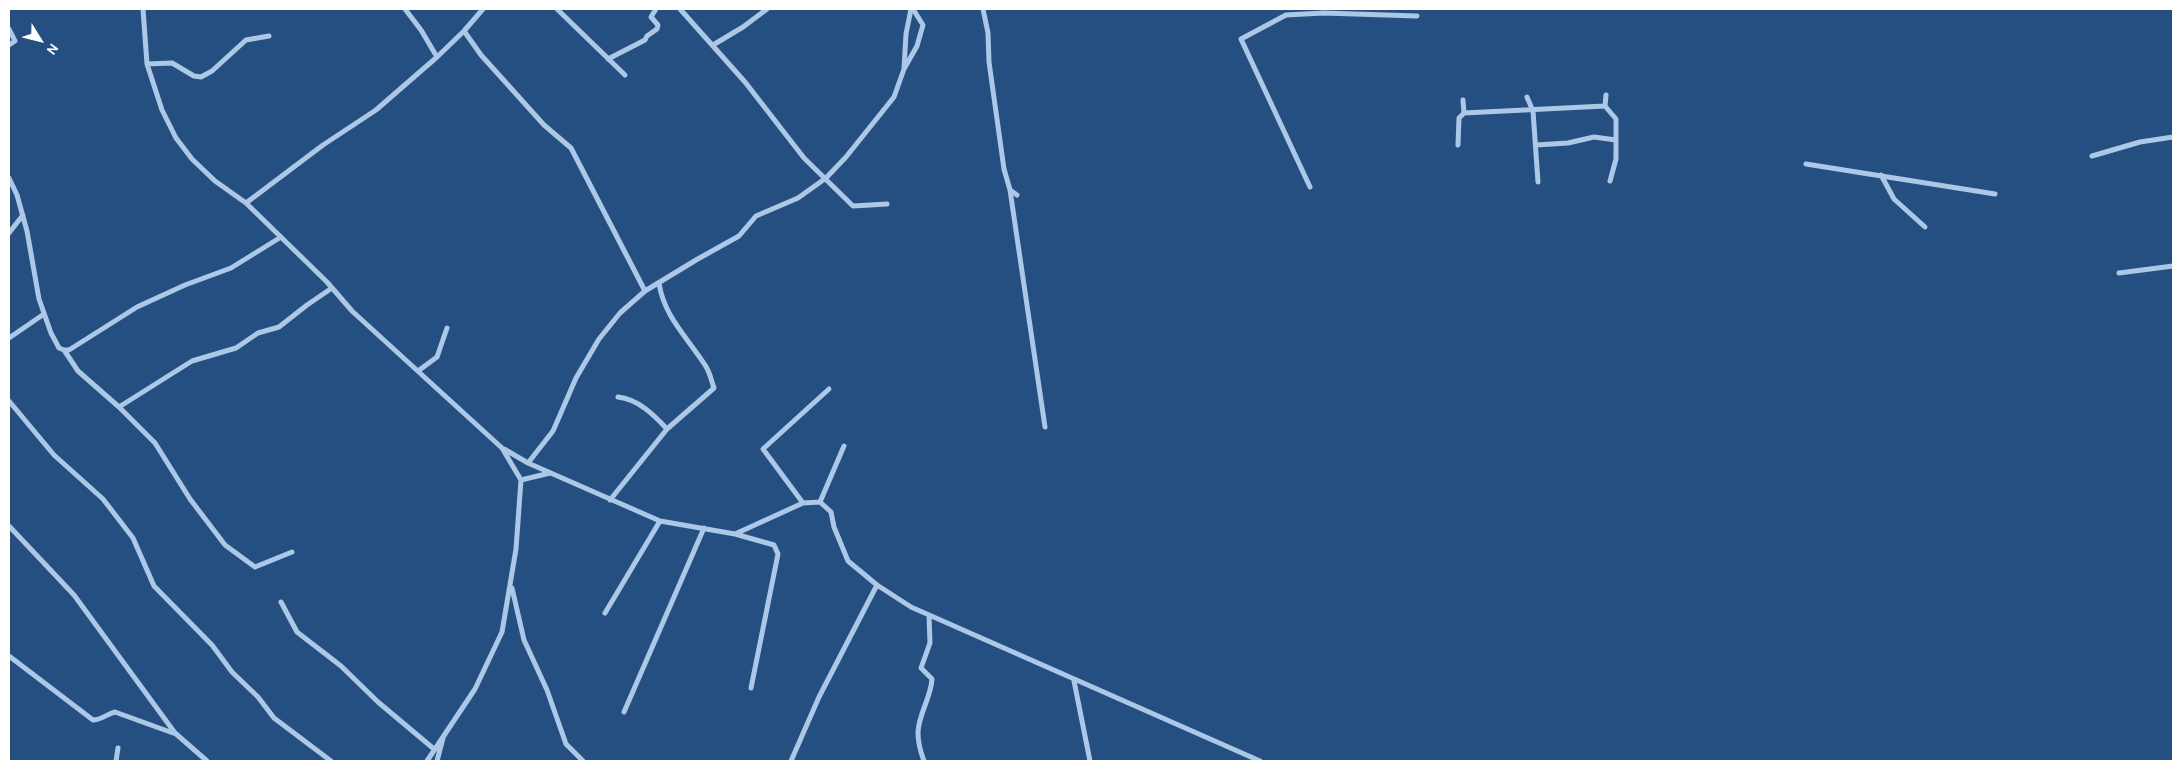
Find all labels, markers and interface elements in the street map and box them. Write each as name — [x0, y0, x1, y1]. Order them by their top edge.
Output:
north arrow — [15, 15, 65, 65]
text: N — [43, 40, 62, 58]

